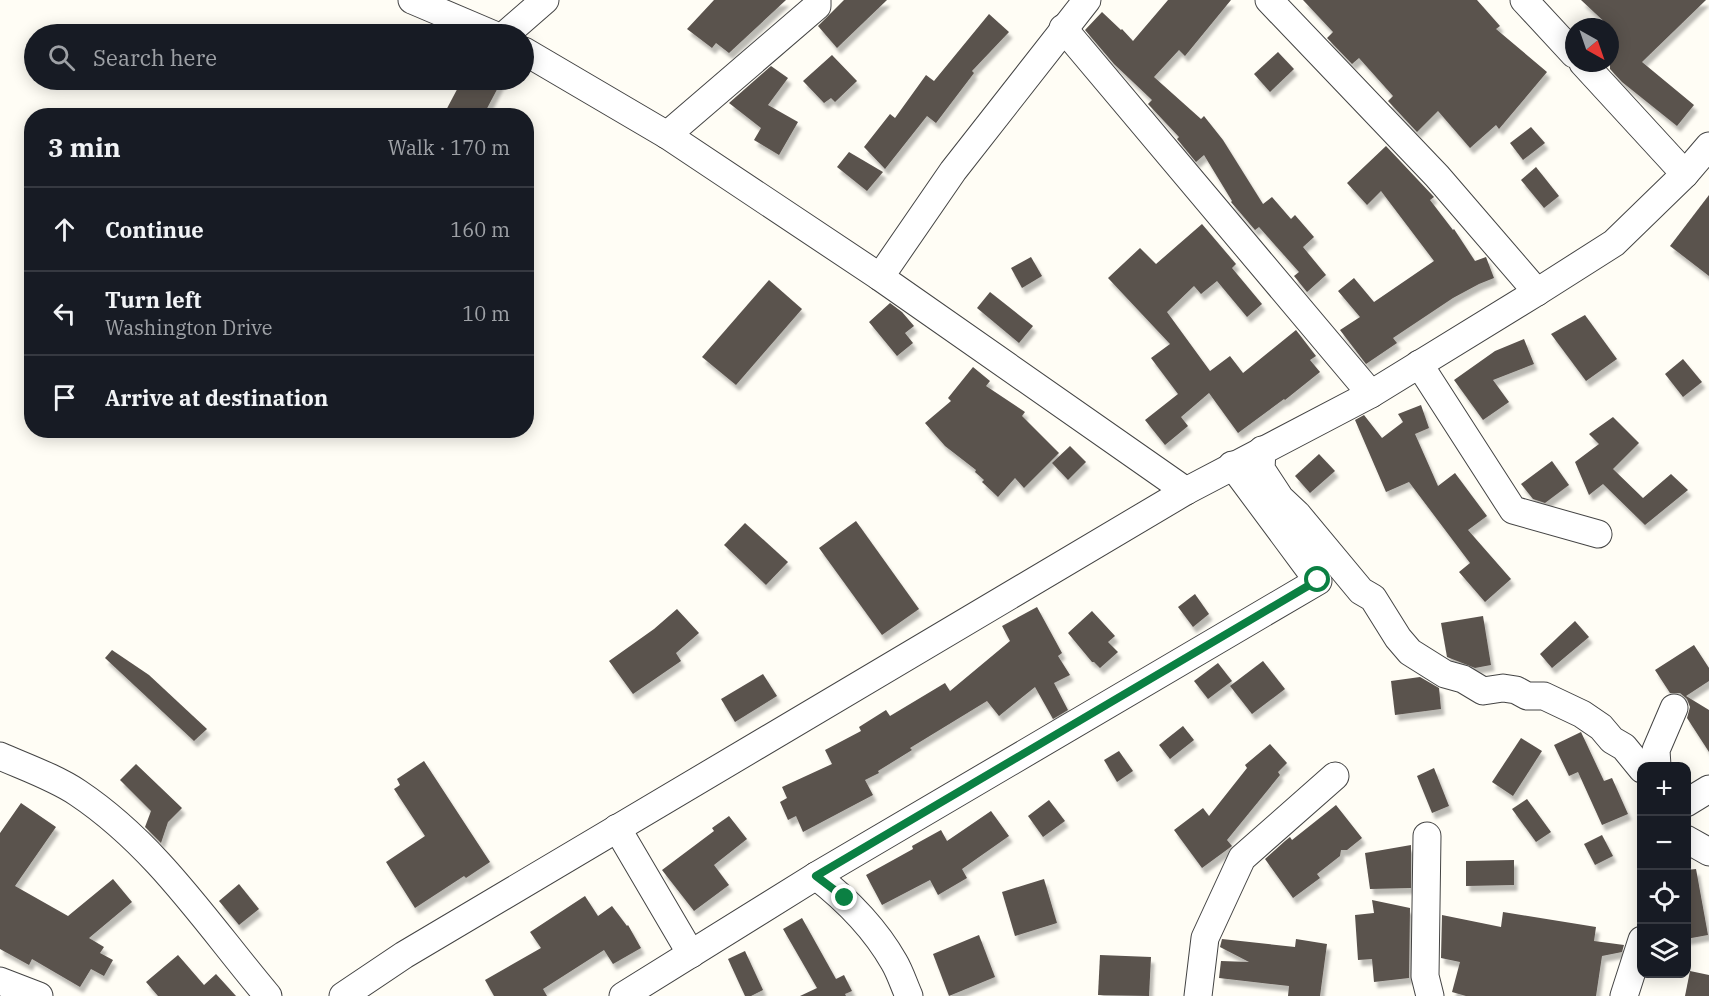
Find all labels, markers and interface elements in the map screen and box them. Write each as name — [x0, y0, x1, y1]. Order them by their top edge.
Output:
north arrow — [1565, 18, 1619, 72]
search box — [24, 24, 534, 90]
icon: search — [45, 41, 78, 74]
text: Search here — [93, 43, 217, 72]
text: 3 min — [48, 130, 121, 164]
text: Walk · 170 m — [388, 134, 510, 161]
icon: ahead — [48, 213, 81, 246]
text: Continue — [105, 215, 204, 244]
text: 160 m — [450, 216, 510, 243]
text: Turn left — [105, 285, 201, 314]
icon: left — [48, 297, 81, 330]
text: 10 m — [462, 300, 510, 327]
text: Washington Drive — [105, 314, 273, 341]
icon: arrive — [48, 381, 81, 414]
text: Arrive at destination — [105, 383, 328, 412]
route start — [1304, 566, 1330, 592]
map controls — [1637, 762, 1691, 978]
button: + — [1637, 762, 1691, 816]
button: − — [1637, 816, 1691, 870]
button: locate — [1637, 870, 1691, 924]
route end — [831, 884, 857, 910]
button: layers — [1637, 924, 1691, 978]

